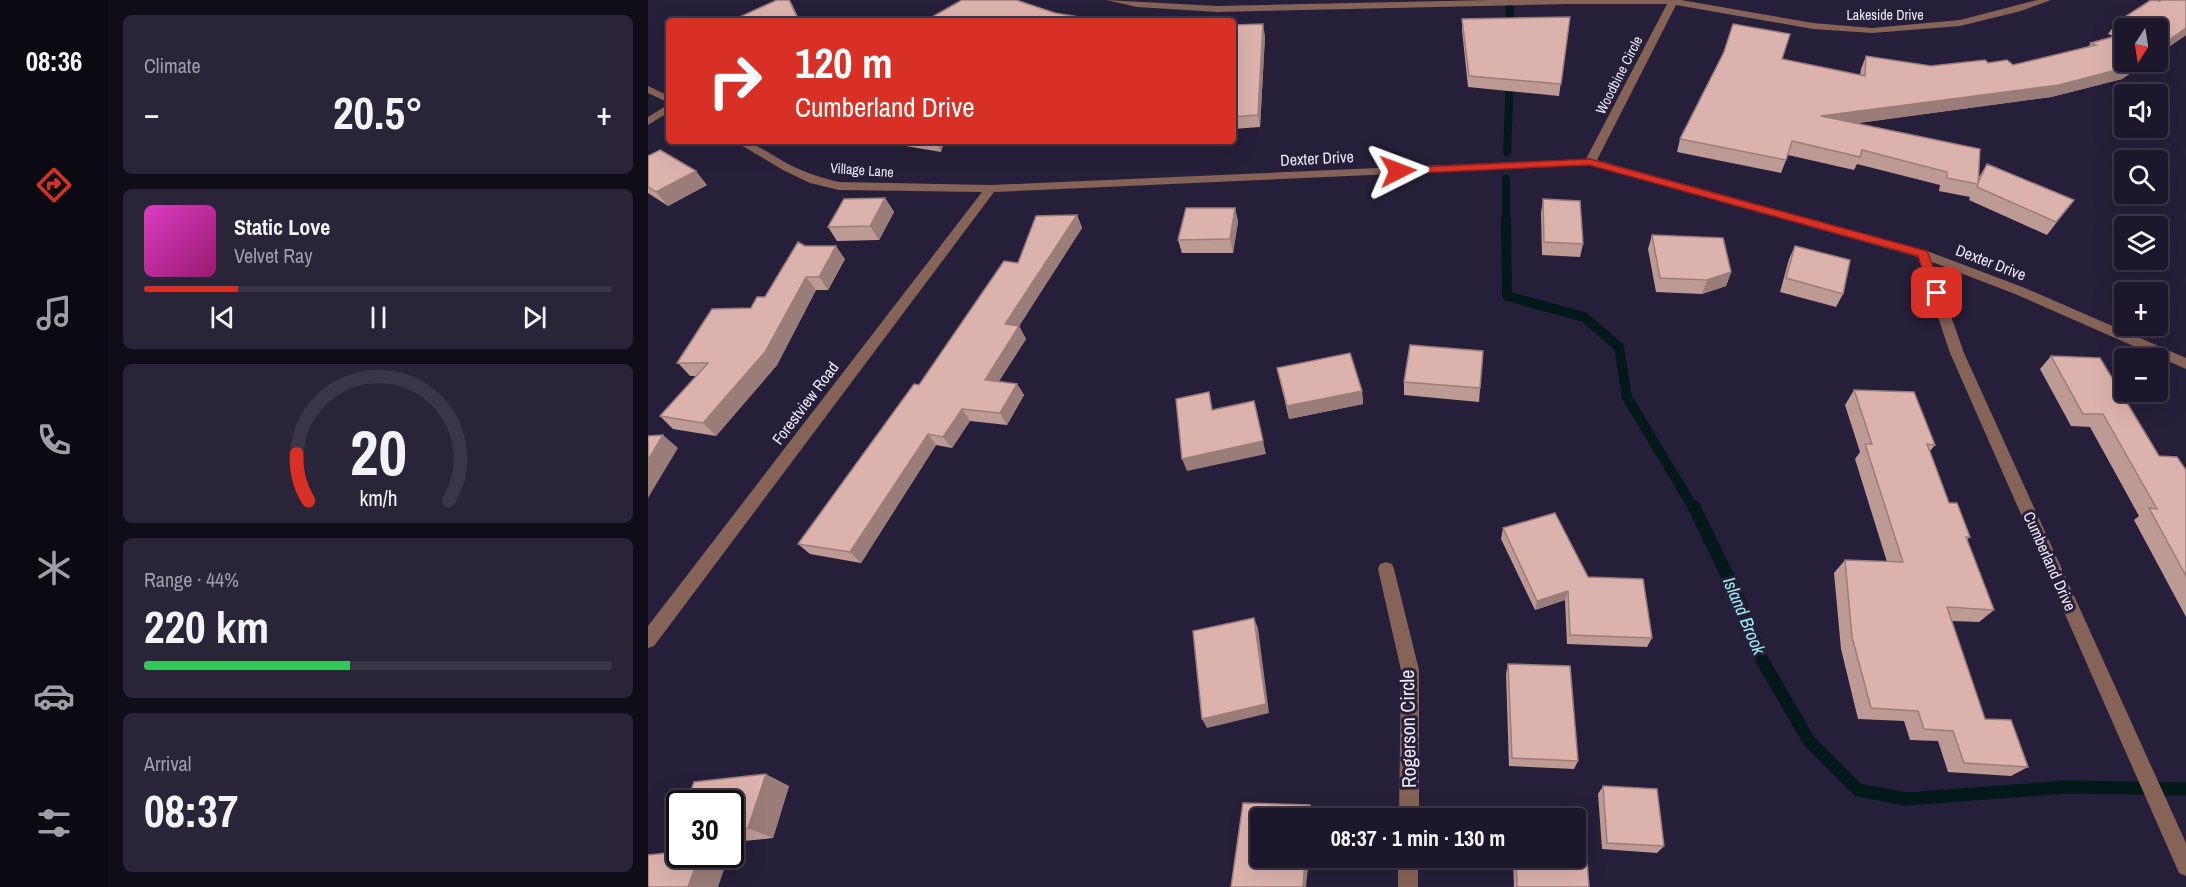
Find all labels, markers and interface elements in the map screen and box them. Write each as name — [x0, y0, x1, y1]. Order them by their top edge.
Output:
street label: Lakeside Drive — [1846, 6, 1924, 24]
north arrow — [2114, 18, 2168, 72]
map controls — [2114, 18, 2168, 402]
street label: Woodbine Circle — [1592, 33, 1646, 117]
text: 120 m — [795, 35, 893, 91]
icon: right — [696, 42, 774, 120]
text: 08:36 — [26, 43, 82, 79]
text: Climate — [144, 52, 201, 79]
text: 20.5° — [333, 82, 423, 143]
button: sound — [2114, 84, 2168, 138]
text: Cumberland Drive — [795, 89, 975, 125]
text: − — [144, 91, 160, 135]
text: + — [596, 91, 612, 135]
position arrow — [1366, 139, 1430, 203]
street label: Dexter Drive — [1280, 145, 1354, 171]
button: search — [2114, 150, 2168, 204]
street label: Village Lane — [830, 159, 894, 181]
icon: directions — [33, 164, 75, 206]
text: Static Love — [234, 212, 330, 242]
button: layers — [2114, 216, 2168, 270]
street label: Dexter Drive — [1953, 239, 2029, 285]
text: Velvet Ray — [234, 242, 312, 269]
pin — [1911, 267, 1962, 318]
icon: arrive — [1920, 276, 1953, 309]
button: + — [2114, 282, 2168, 336]
icon: music — [33, 292, 75, 334]
icon: previous — [206, 301, 239, 334]
icon: pause — [362, 301, 395, 334]
icon: next — [518, 301, 551, 334]
button: − — [2114, 348, 2168, 402]
street label: Forestview Road — [767, 357, 843, 449]
text: 20 — [350, 410, 406, 494]
icon: phone — [33, 419, 75, 461]
text: km/h — [359, 484, 397, 513]
street label: Cumberland Drive — [2018, 508, 2082, 614]
icon: climate — [33, 547, 75, 589]
text: Range · 44% — [144, 566, 239, 593]
water label: Island Brook — [1717, 573, 1772, 659]
text: 220 km — [144, 596, 269, 657]
street label: Rogerson Circle — [1393, 670, 1422, 788]
icon: car — [33, 675, 75, 717]
text: Arrival — [144, 750, 191, 777]
text: 08:37 — [144, 780, 238, 841]
speed limit sign: 30 — [666, 790, 744, 868]
icon: filters — [33, 802, 75, 844]
text: 08:37 · 1 min · 130 m — [1331, 823, 1505, 853]

